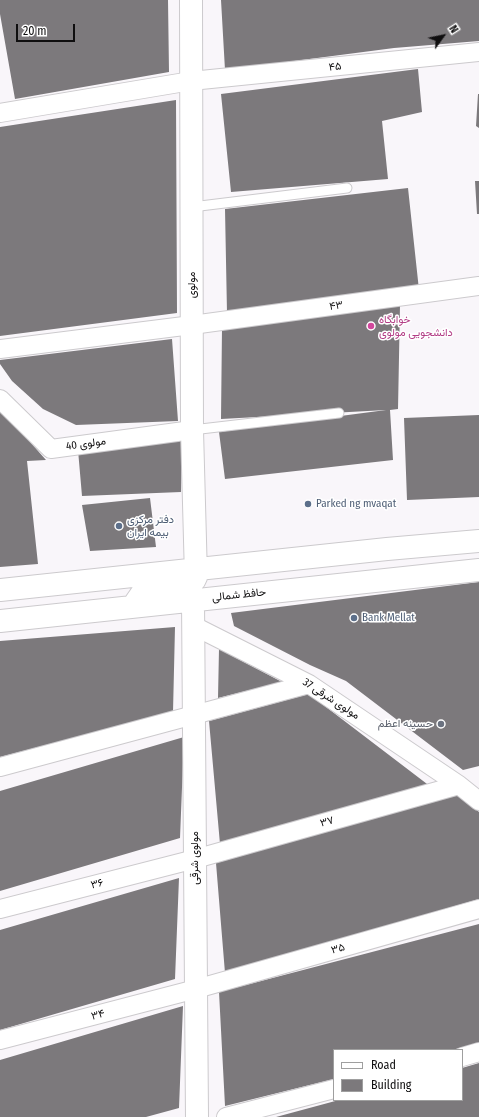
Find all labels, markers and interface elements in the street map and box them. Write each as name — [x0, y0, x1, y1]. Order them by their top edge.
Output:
scale bar — [18, 16, 77, 42]
north arrow — [423, 16, 463, 56]
text: N — [446, 23, 461, 35]
text: 20 m — [23, 24, 47, 38]
street label: ۴۵ — [328, 60, 342, 74]
street label: مولوی — [185, 272, 199, 298]
street label: ۴۳ — [328, 299, 344, 313]
place label: خوابگاه دانشجویی مولوی — [379, 313, 453, 339]
marker: خوابگاه دانشجویی مولوی — [366, 321, 376, 331]
street label: مولوی 40 — [65, 435, 107, 453]
place label: Parked ng mvaqat — [316, 497, 396, 511]
marker: Parked ng mvaqat — [303, 499, 313, 509]
place label: دفتر مرکزی بیمه ایران — [127, 513, 174, 539]
marker: دفتر مرکزی بیمه ایران — [114, 521, 124, 531]
street label: حافظ شمالی — [211, 586, 267, 604]
place label: Bank Mellat — [362, 611, 415, 625]
marker: Bank Mellat — [349, 613, 359, 623]
street label: مولوی شرقی 37 — [300, 676, 362, 722]
place label: حسینه اعظم — [378, 717, 433, 731]
marker: حسینه اعظم — [436, 719, 446, 729]
street label: ۳۷ — [319, 814, 335, 830]
street label: مولوی شرقی — [188, 831, 202, 885]
street label: ۳۶ — [89, 876, 105, 892]
street label: ۳۵ — [330, 941, 346, 957]
street label: ۳۴ — [90, 1007, 106, 1023]
legend — [333, 1049, 463, 1101]
text: Road — [371, 1058, 396, 1072]
text: Building — [371, 1078, 411, 1092]

